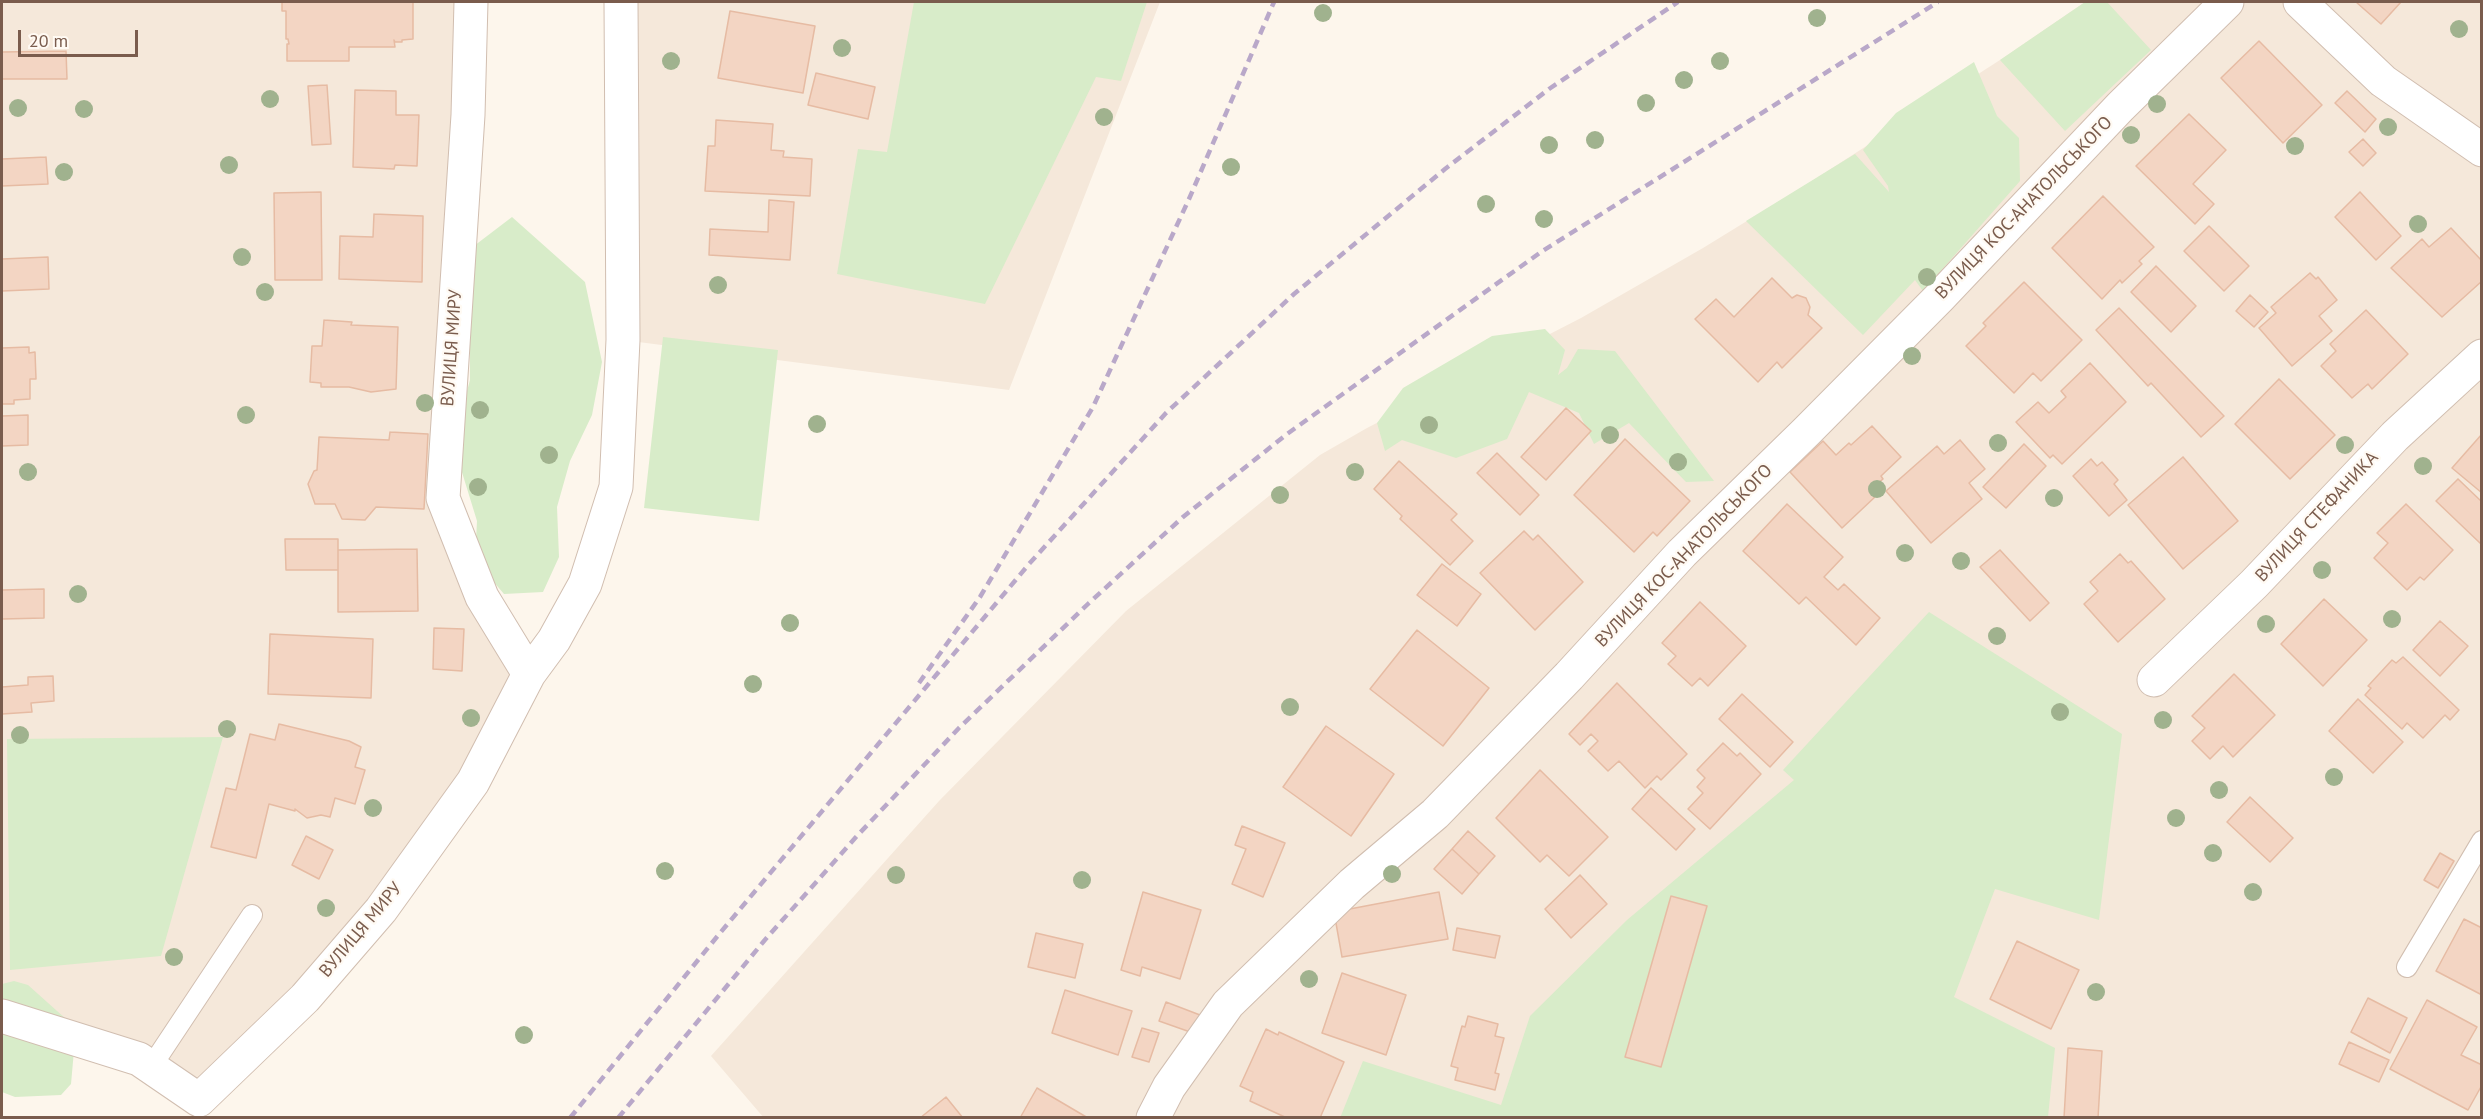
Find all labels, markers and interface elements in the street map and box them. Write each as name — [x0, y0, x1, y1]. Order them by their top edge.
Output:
scale bar — [21, 18, 141, 56]
text: 20 m — [29, 29, 68, 52]
street label: ВУЛИЦЯ КОС-АНАТОЛЬСЬКОГО — [1931, 112, 2117, 304]
street label: ВУЛИЦЯ МИРУ — [437, 289, 467, 407]
street label: ВУЛИЦЯ СТЕФАНИКА — [2251, 447, 2383, 587]
street label: ВУЛИЦЯ КОС-АНАТОЛЬСЬКОГО — [1591, 460, 1777, 652]
street label: ВУЛИЦЯ МИРУ — [315, 878, 407, 982]

